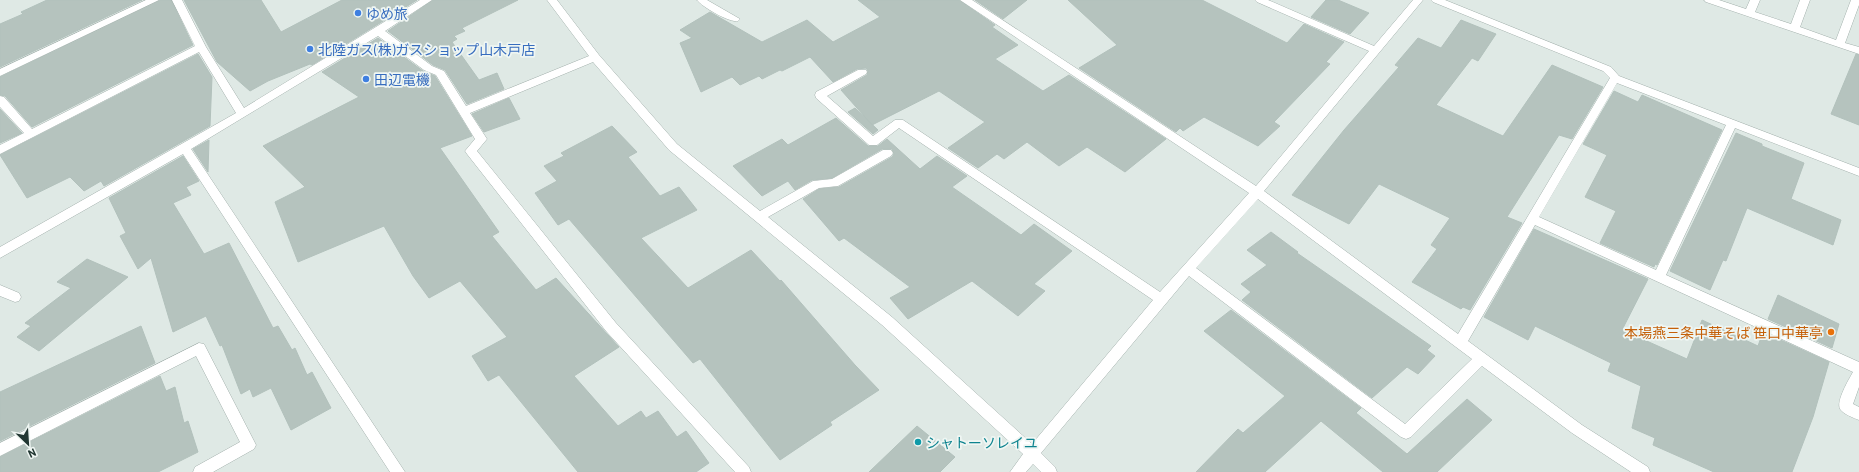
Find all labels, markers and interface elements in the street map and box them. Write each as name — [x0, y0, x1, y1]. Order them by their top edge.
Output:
place label: ゆめ旅 — [366, 5, 408, 22]
marker: ゆめ旅 — [353, 8, 363, 18]
place label: 北陸ガス(株)ガスショップ山木戸店 — [318, 41, 535, 58]
marker: 北陸ガス(株)ガスショップ山木戸店 — [305, 44, 315, 54]
place label: 田辺電機 — [374, 71, 430, 88]
marker: 田辺電機 — [361, 74, 371, 84]
place label: 本場燕三条中華そば 笹口中華亭 — [1624, 324, 1823, 341]
marker: 本場燕三条中華そば 笹口中華亭 — [1826, 327, 1836, 337]
north arrow — [8, 424, 48, 464]
place label: シャトーソレイユ — [926, 434, 1038, 451]
marker: シャトーソレイユ — [913, 437, 923, 447]
text: N — [26, 446, 39, 461]

